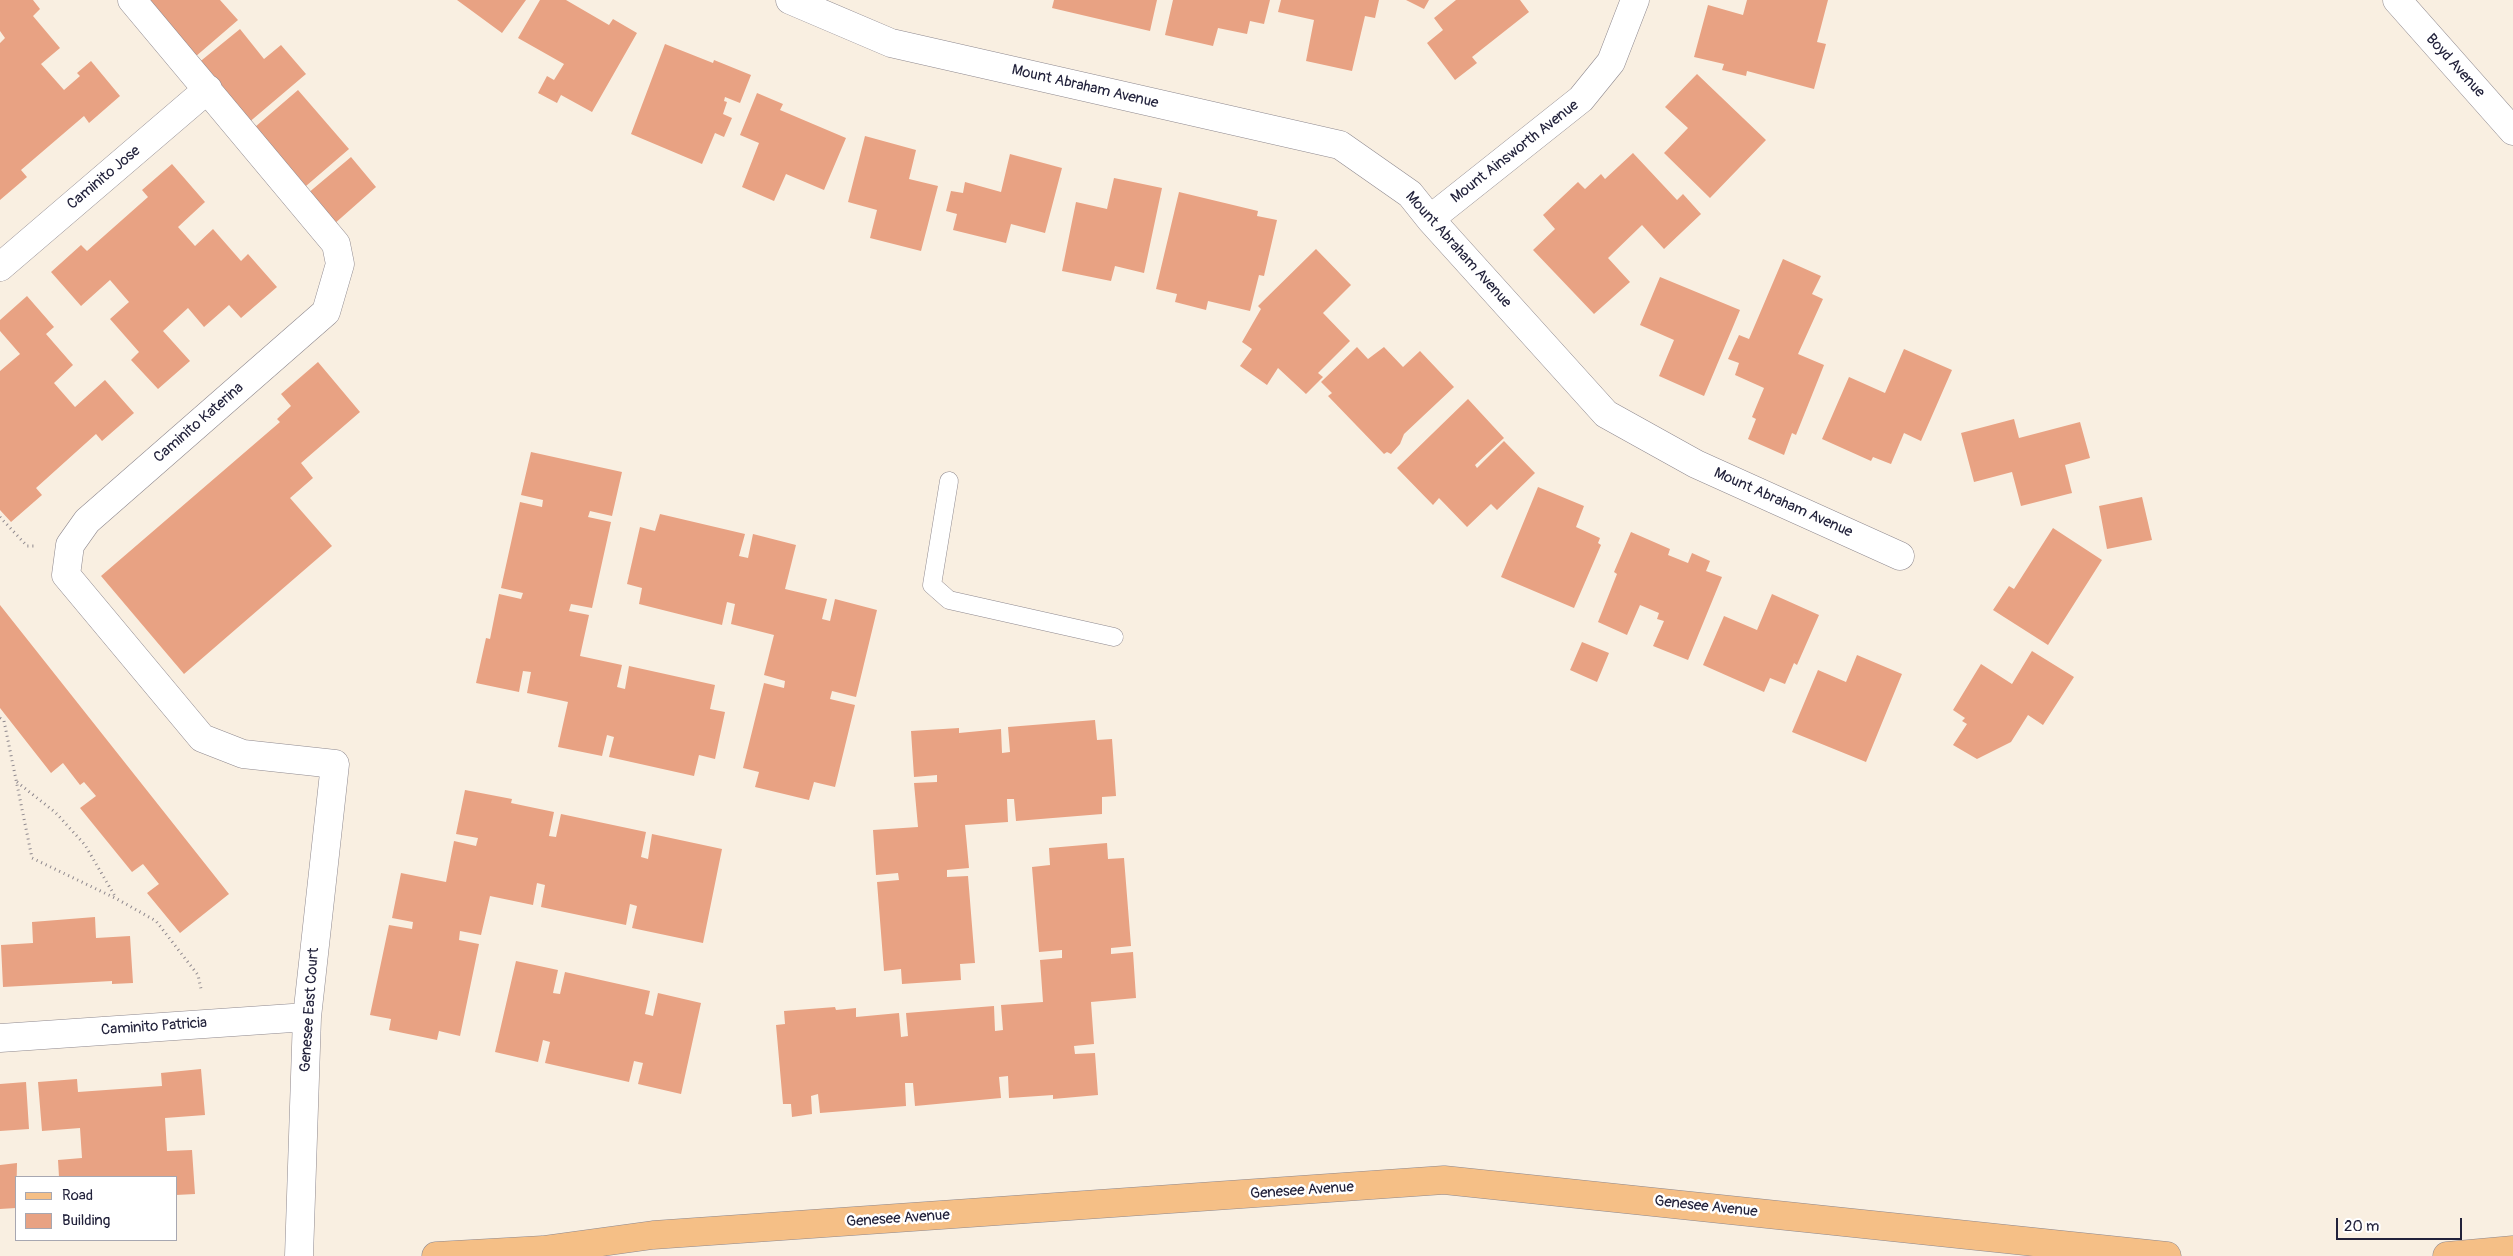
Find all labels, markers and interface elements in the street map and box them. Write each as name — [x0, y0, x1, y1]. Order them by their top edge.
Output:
street label: Boyd Avenue — [2422, 30, 2488, 102]
street label: Mount Abraham Avenue — [1010, 61, 1160, 113]
street label: Mount Ainsworth Avenue — [1448, 97, 1582, 207]
street label: Caminito Jose — [64, 142, 144, 214]
street label: Mount Abraham Avenue — [1401, 188, 1515, 312]
street label: Caminito Katerina — [150, 379, 248, 467]
street label: Mount Abraham Avenue — [1711, 464, 1855, 542]
street label: Genesee East Court — [297, 947, 323, 1073]
street label: Caminito Patricia — [100, 1014, 208, 1040]
legend — [15, 1176, 178, 1241]
street label: Genesee Avenue — [1250, 1178, 1354, 1204]
text: Road — [62, 1186, 93, 1205]
street label: Genesee Avenue — [1653, 1193, 1759, 1221]
street label: Genesee Avenue — [846, 1206, 950, 1232]
scale bar — [2338, 1208, 2464, 1240]
text: Building — [62, 1211, 110, 1230]
text: 20 m — [2344, 1217, 2379, 1236]

